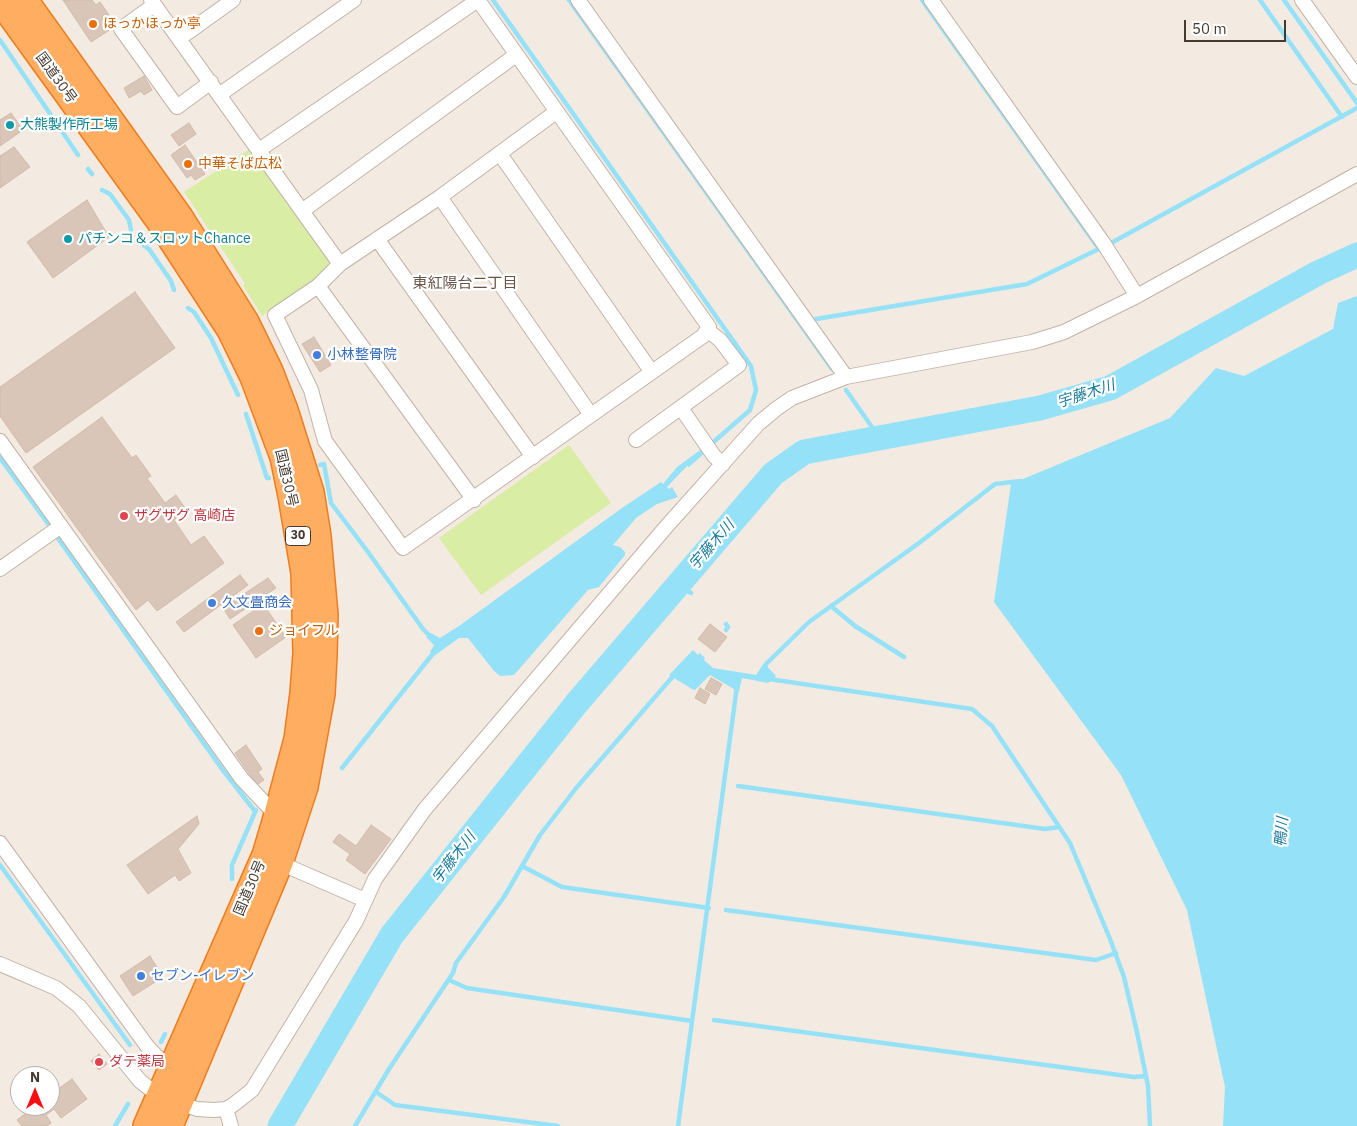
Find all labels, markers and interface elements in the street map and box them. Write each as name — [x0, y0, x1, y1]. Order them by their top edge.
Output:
scale bar — [1187, 10, 1290, 42]
place label: ほっかほっか亭 — [103, 16, 201, 32]
marker: ほっかほっか亭 — [87, 18, 99, 30]
text: 50 m — [1192, 19, 1227, 38]
street label: 国道30号 — [32, 49, 80, 107]
place label: 大熊製作所工場 — [20, 117, 118, 133]
marker: 大熊製作所工場 — [4, 119, 16, 131]
place label: 中華そば広松 — [198, 156, 282, 172]
marker: 中華そば広松 — [182, 158, 194, 170]
place label: パチンコ＆スロットChance — [78, 231, 251, 247]
marker: パチンコ＆スロットChance — [62, 233, 74, 245]
district label: 東紅陽台二丁目 — [413, 275, 517, 293]
place label: 小林整骨院 — [327, 347, 397, 363]
marker: 小林整骨院 — [311, 349, 323, 361]
water label: 宇藤木川 — [1055, 376, 1117, 412]
street label: 国道30号 — [271, 447, 301, 509]
place label: ザグザグ 高崎店 — [134, 508, 235, 524]
marker: ザグザグ 高崎店 — [118, 510, 130, 522]
water label: 宇藤木川 — [686, 516, 738, 574]
road number: 30 — [286, 526, 310, 546]
place label: 久文畳商会 — [222, 595, 292, 611]
marker: 久文畳商会 — [206, 597, 218, 609]
place label: ジョイフル — [269, 623, 339, 639]
marker: ジョイフル — [253, 625, 265, 637]
water label: 鴨川 — [1272, 816, 1292, 848]
water label: 宇藤木川 — [428, 829, 480, 887]
street label: 国道30号 — [231, 858, 269, 918]
place label: セブン-イレブン — [151, 968, 255, 984]
marker: セブン-イレブン — [135, 970, 147, 982]
place label: ダテ薬局 — [109, 1054, 165, 1070]
marker: ダテ薬局 — [93, 1056, 105, 1068]
north arrow — [10, 1066, 60, 1116]
text: N — [30, 1068, 40, 1086]

